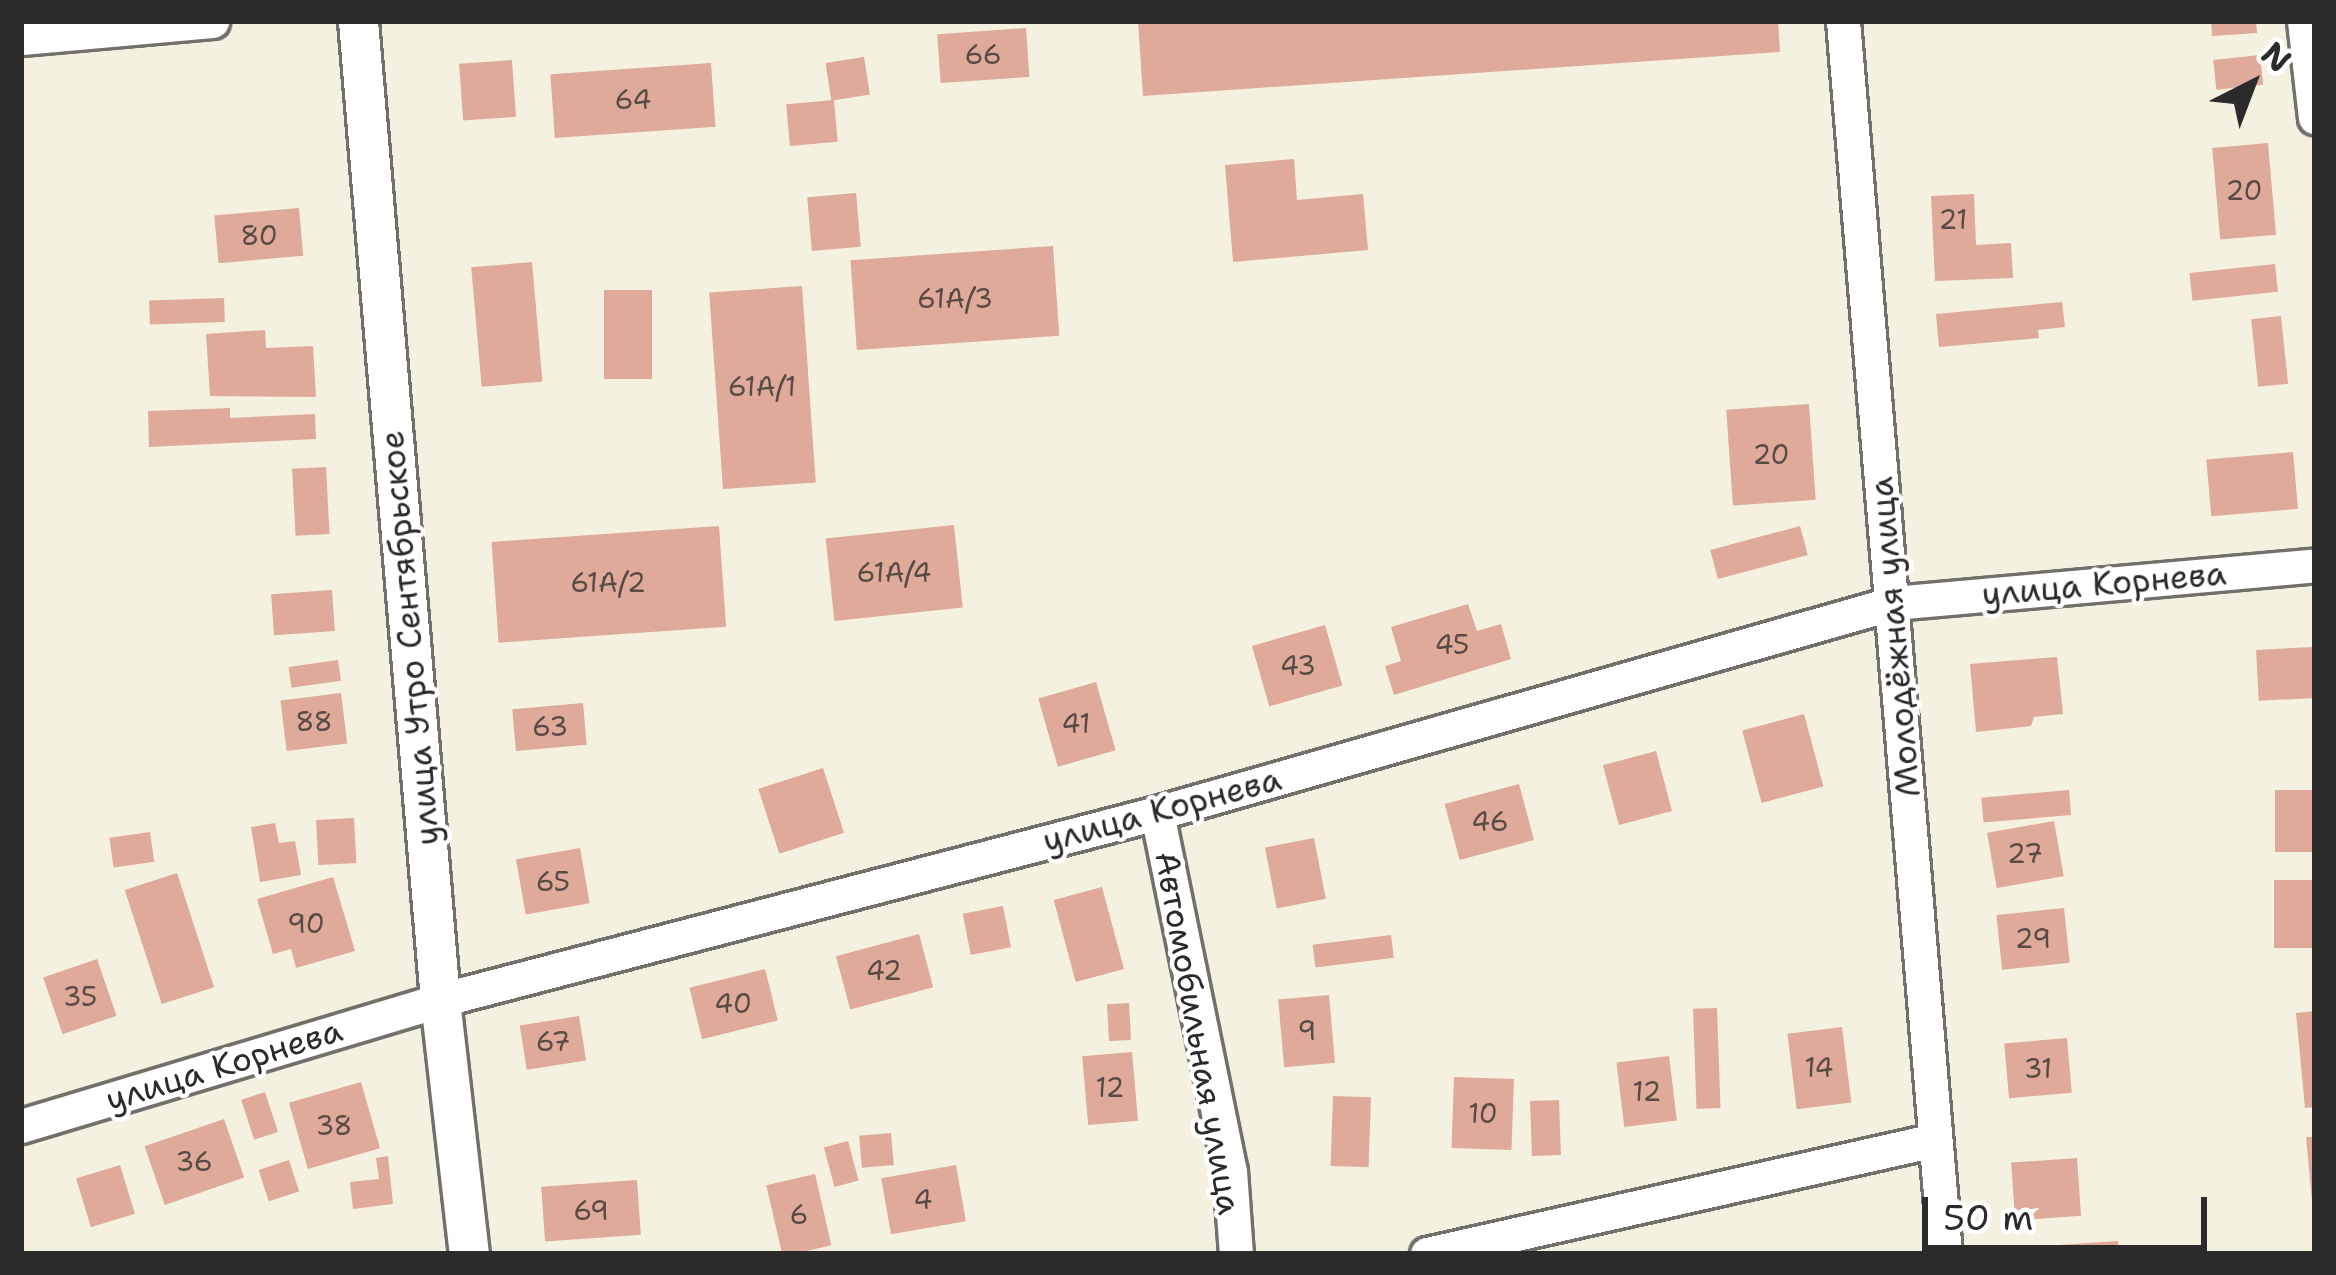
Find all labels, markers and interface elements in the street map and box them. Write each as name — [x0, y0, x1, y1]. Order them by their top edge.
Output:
north arrow — [2192, 24, 2312, 144]
text: N — [2252, 31, 2301, 82]
house number: 66 — [964, 39, 1002, 71]
house number: 64 — [615, 84, 651, 116]
house number: 20 — [2226, 175, 2262, 207]
house number: 21 — [1939, 204, 1967, 236]
house number: 80 — [240, 220, 278, 252]
house number: 61А/3 — [917, 283, 993, 315]
house number: 61А/1 — [728, 371, 796, 403]
street label: улица Утро Сентябрьское — [372, 429, 448, 847]
house number: 20 — [1753, 439, 1789, 471]
street label: Молодёжная улица — [1861, 475, 1929, 799]
street label: улица Корнева — [1980, 554, 2228, 614]
house number: 61А/4 — [857, 557, 931, 589]
house number: 61А/2 — [570, 567, 646, 599]
house number: 45 — [1435, 629, 1469, 661]
house number: 43 — [1280, 650, 1316, 682]
house number: 88 — [295, 706, 333, 738]
house number: 41 — [1062, 708, 1090, 740]
house number: 63 — [532, 711, 568, 743]
street label: улица Корнева — [1039, 759, 1285, 861]
house number: 46 — [1471, 806, 1509, 838]
house number: 27 — [2007, 838, 2043, 870]
street label: Автомобильная улица — [1147, 848, 1249, 1218]
house number: 65 — [536, 866, 570, 898]
house number: 90 — [287, 908, 325, 940]
house number: 29 — [2015, 923, 2051, 955]
house number: 42 — [866, 955, 902, 987]
house number: 35 — [63, 981, 97, 1013]
house number: 40 — [714, 988, 752, 1020]
street label: улица Корнева — [101, 1010, 347, 1120]
house number: 9 — [1298, 1015, 1316, 1047]
house number: 67 — [536, 1026, 570, 1058]
house number: 14 — [1805, 1052, 1833, 1084]
house number: 31 — [2024, 1053, 2052, 1085]
house number: 12 — [1096, 1072, 1124, 1104]
house number: 12 — [1633, 1076, 1661, 1108]
house number: 10 — [1468, 1098, 1498, 1130]
house number: 38 — [315, 1110, 353, 1142]
house number: 36 — [175, 1146, 213, 1178]
scale bar — [1928, 1173, 2213, 1247]
house number: 4 — [914, 1184, 932, 1216]
text: 50 m — [1943, 1193, 2033, 1242]
house number: 69 — [573, 1195, 609, 1227]
house number: 6 — [790, 1199, 808, 1231]

